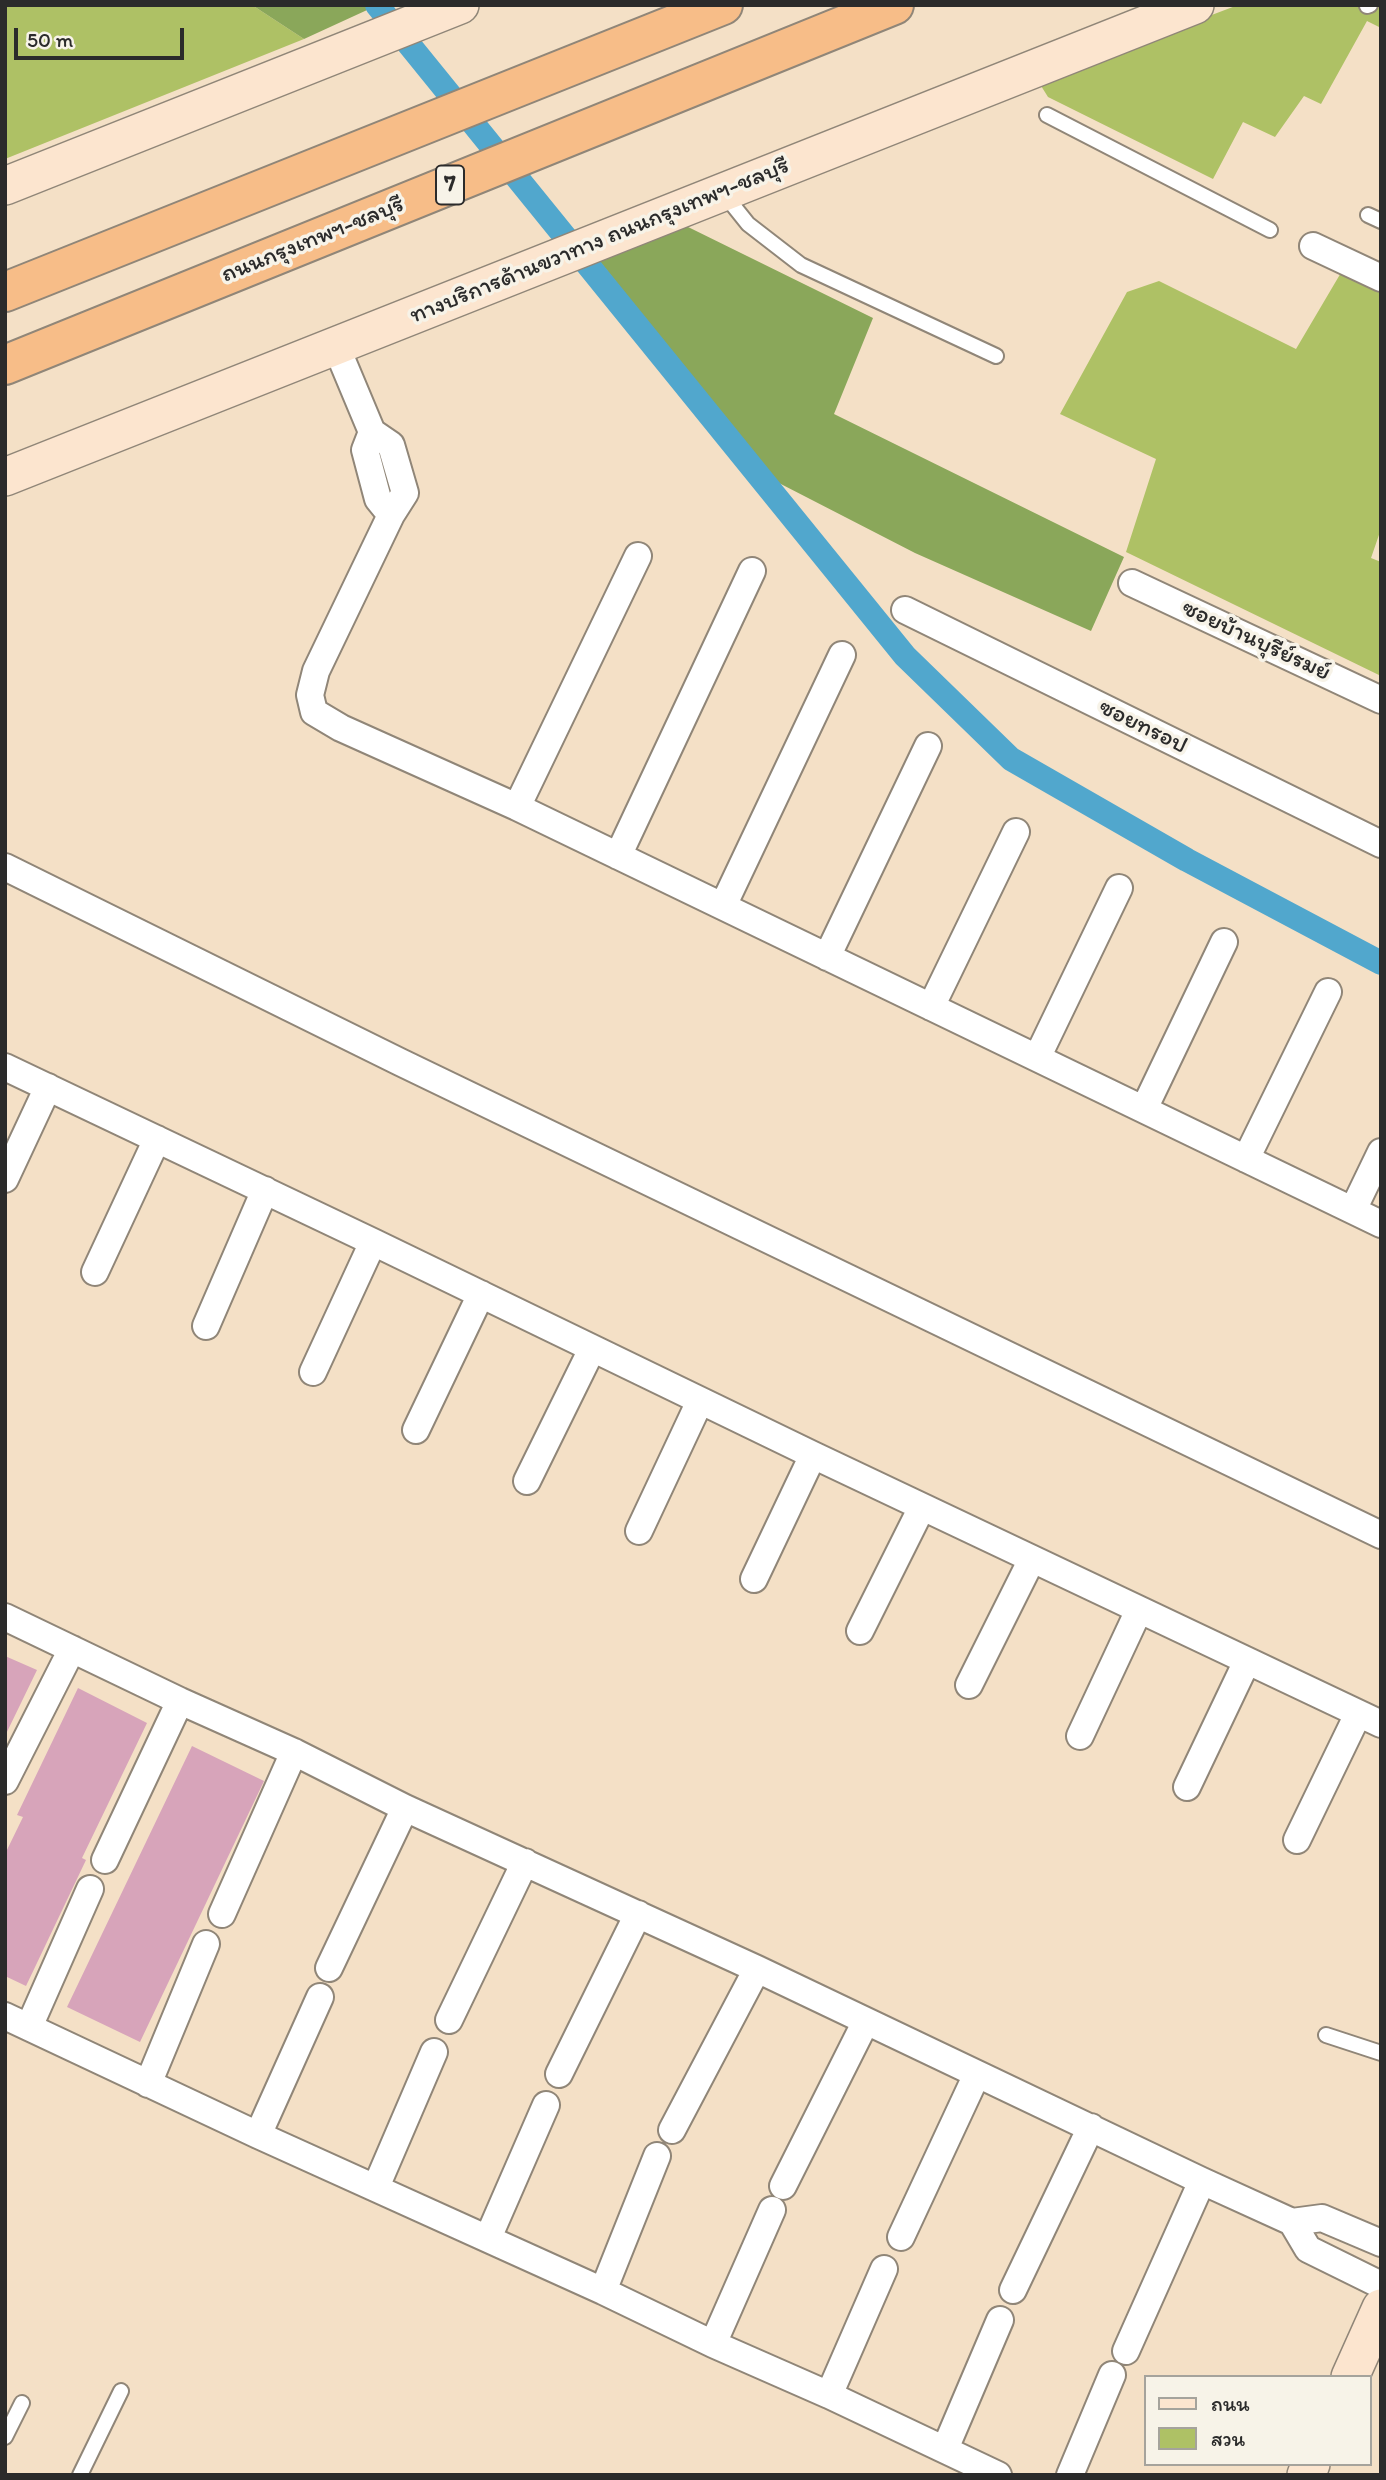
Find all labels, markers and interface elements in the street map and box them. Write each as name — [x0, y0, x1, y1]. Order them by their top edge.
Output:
scale bar — [18, 14, 187, 58]
text: 50 m — [27, 27, 73, 52]
street label: ทางบริการด้านขวาทาง ถนนกรุงเทพฯ-ชลบุรี — [406, 151, 794, 331]
road number: 7 — [436, 166, 464, 204]
street label: ถนนกรุงเทพฯ-ชลบุรี — [217, 190, 409, 290]
street label: ซอยบ้านบุรีย์รมย์ — [1177, 594, 1335, 688]
street label: ซอยทรอป — [1094, 693, 1192, 761]
legend — [1144, 2375, 1372, 2466]
text: ถนน — [1211, 2391, 1250, 2416]
text: สวน — [1211, 2426, 1245, 2451]

